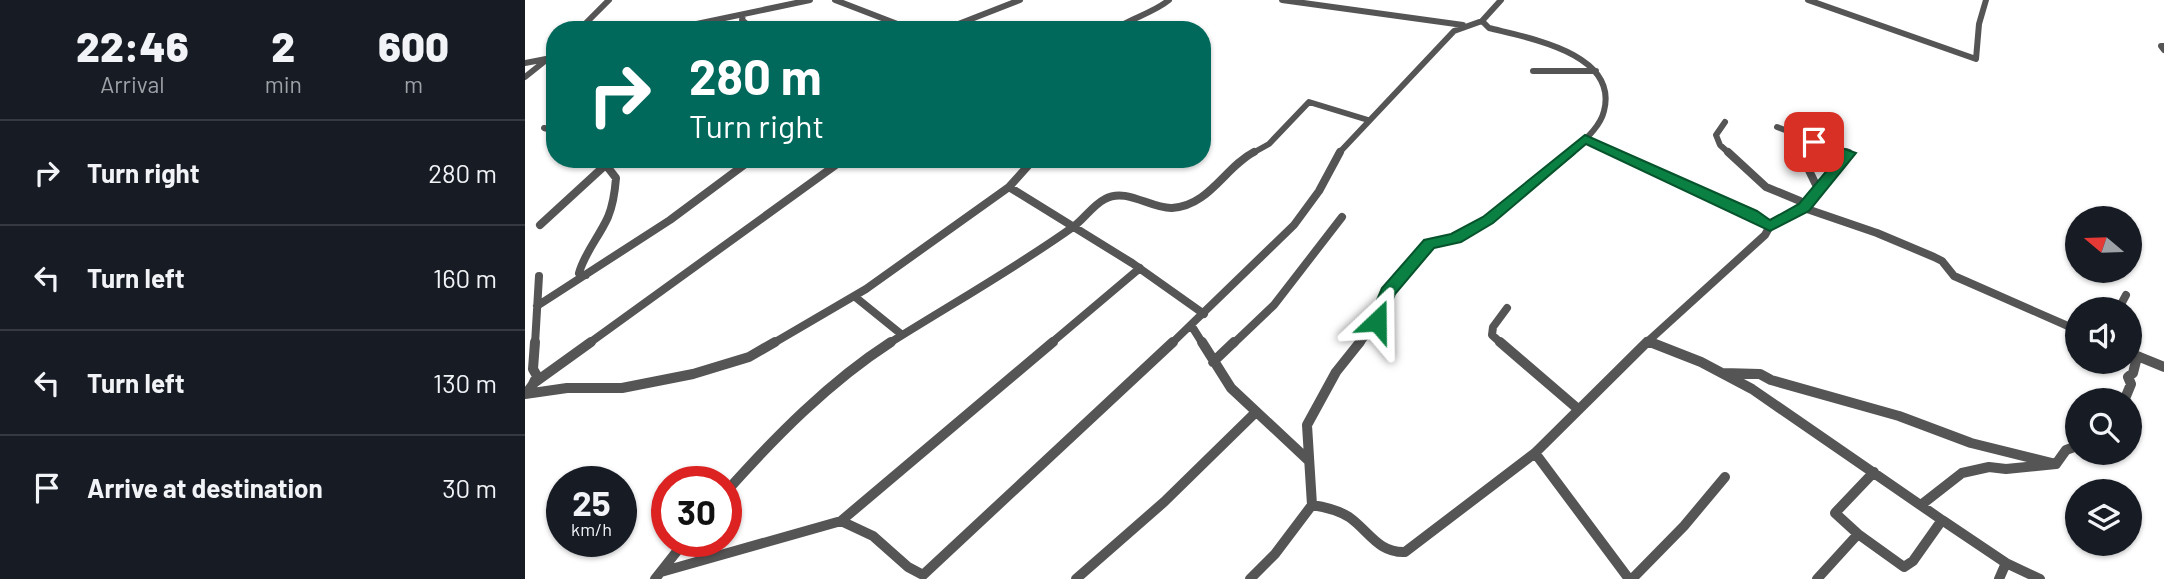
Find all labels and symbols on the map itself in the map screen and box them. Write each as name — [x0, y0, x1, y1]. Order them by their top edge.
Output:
pin — [1784, 112, 1844, 172]
north arrow — [2065, 206, 2142, 284]
position arrow — [1340, 284, 1414, 358]
speed limit sign: 30 — [651, 466, 742, 557]

